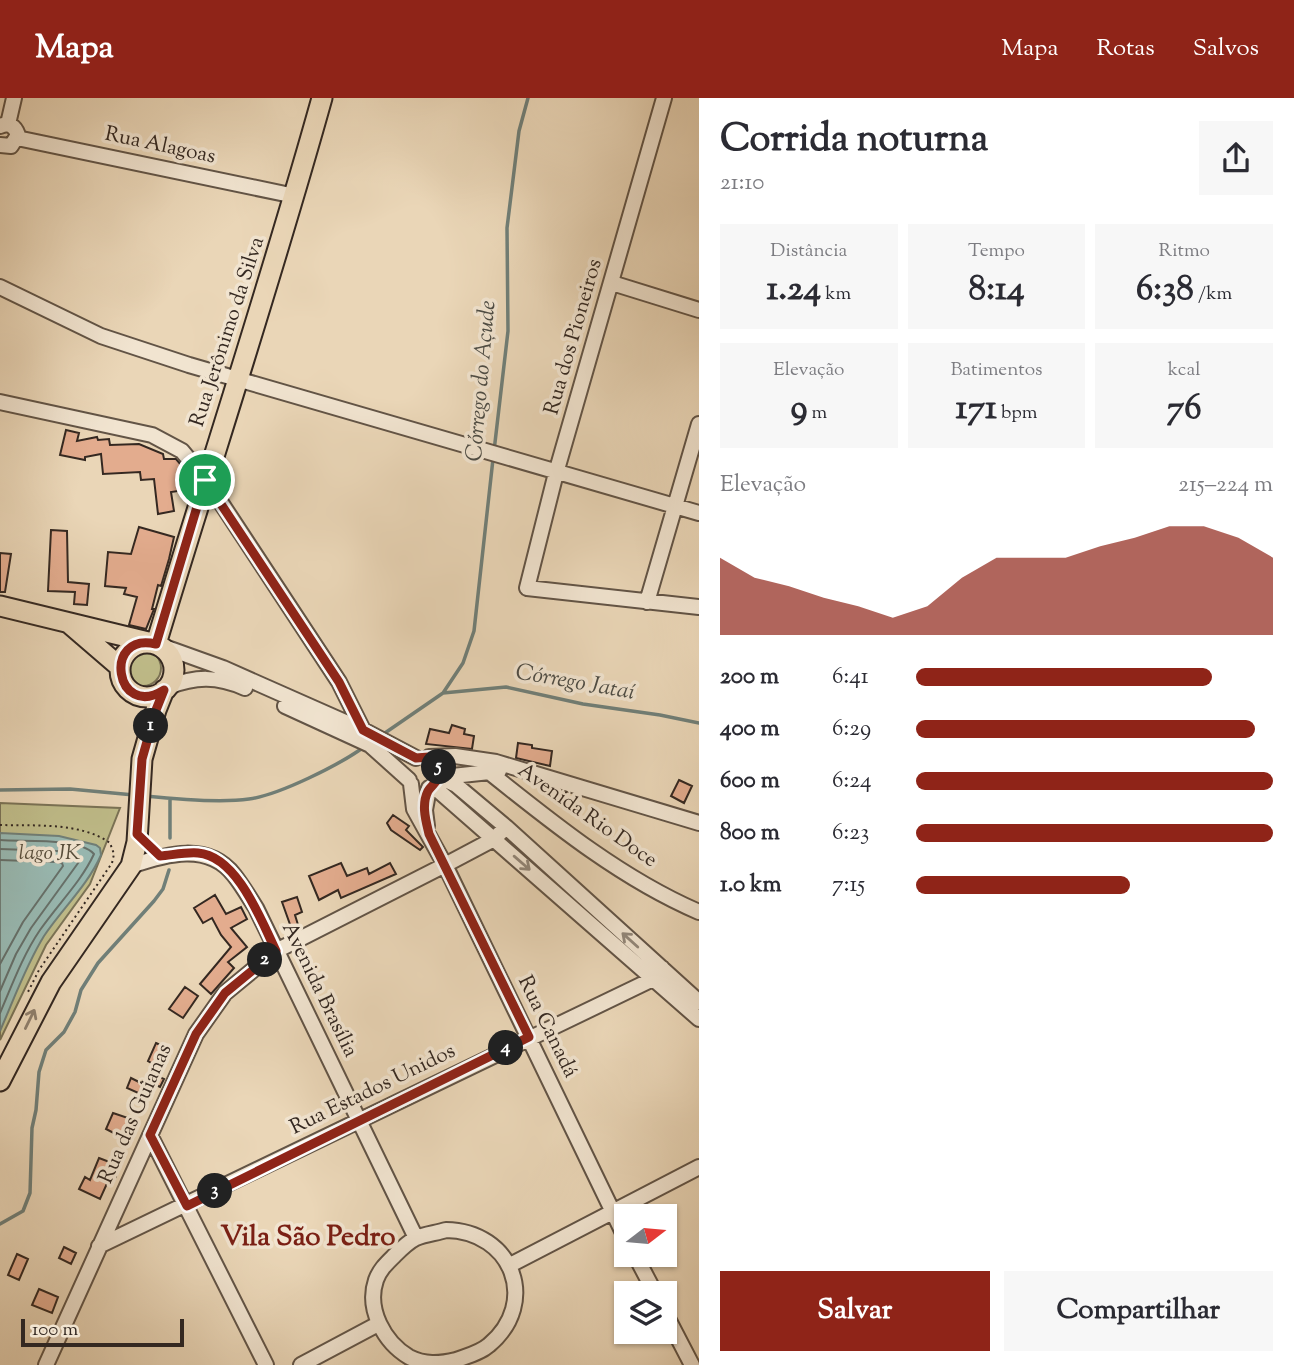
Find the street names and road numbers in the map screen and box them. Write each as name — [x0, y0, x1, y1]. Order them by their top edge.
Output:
street label: Rua Alagoas — [102, 120, 218, 172]
street label: Rua Jerônimo da Silva — [183, 233, 273, 431]
street label: Rua dos Pioneiros — [537, 256, 611, 418]
street label: Avenida Rio Doce — [511, 756, 663, 876]
street label: Avenida Brasília — [273, 917, 365, 1063]
street label: Rua Canadá — [509, 971, 585, 1083]
street label: Rua Estados Unidos — [285, 1037, 461, 1143]
street label: Rua das Guianas — [92, 1039, 180, 1189]

